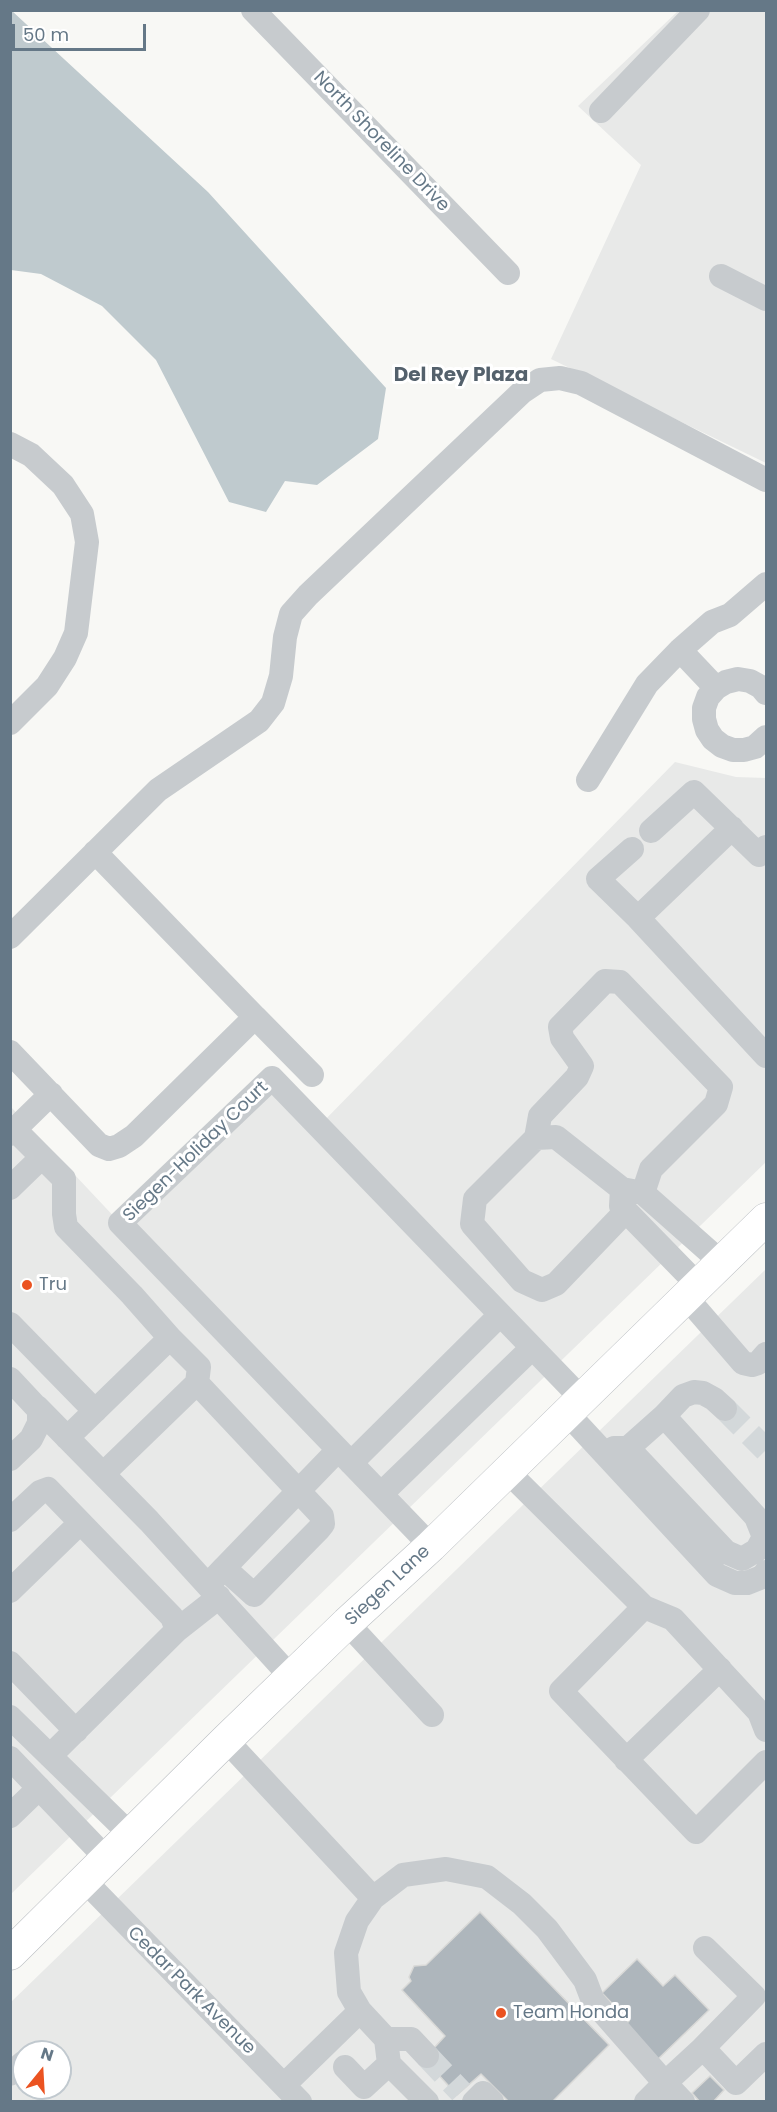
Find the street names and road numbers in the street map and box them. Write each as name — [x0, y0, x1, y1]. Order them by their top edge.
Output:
street label: North Shoreline Drive — [308, 67, 454, 217]
street label: Siegen-Holiday Court — [119, 1077, 273, 1227]
street label: Siegen Lane — [341, 1541, 435, 1631]
street label: Cedar Park Avenue — [123, 1923, 259, 2059]

